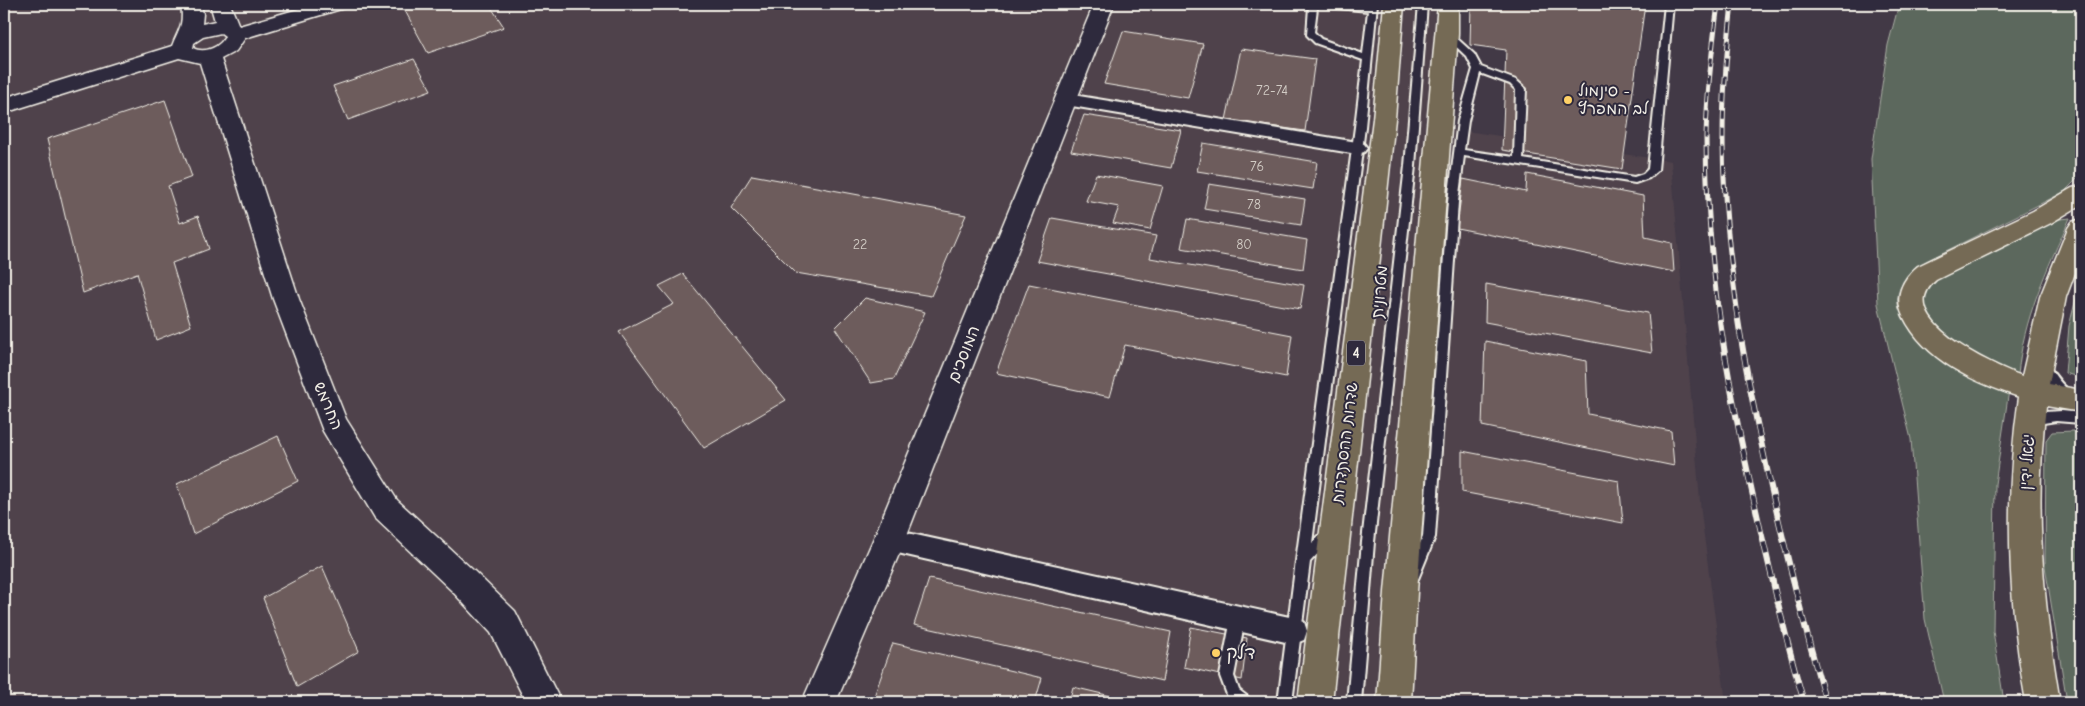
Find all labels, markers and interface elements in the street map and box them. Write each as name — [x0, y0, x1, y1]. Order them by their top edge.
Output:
house number: 72-74 — [1256, 82, 1288, 99]
place label: סינמול - לב המפרץ — [1578, 82, 1649, 118]
marker: סינמול - לב המפרץ — [1562, 94, 1574, 106]
house number: 76 — [1250, 158, 1264, 175]
house number: 78 — [1247, 196, 1261, 213]
house number: 22 — [853, 236, 867, 253]
house number: 80 — [1236, 236, 1252, 253]
street label: מטרונית — [1368, 265, 1392, 319]
street label: המוסכים — [945, 323, 983, 385]
road number: 4 — [1347, 340, 1365, 366]
street label: החרמש — [310, 379, 346, 433]
street label: שדרות ההסתדרות — [1329, 381, 1361, 506]
street label: יגאל ידין — [2017, 434, 2038, 490]
place label: דלק — [1226, 642, 1256, 664]
marker: דלק — [1210, 647, 1222, 659]

